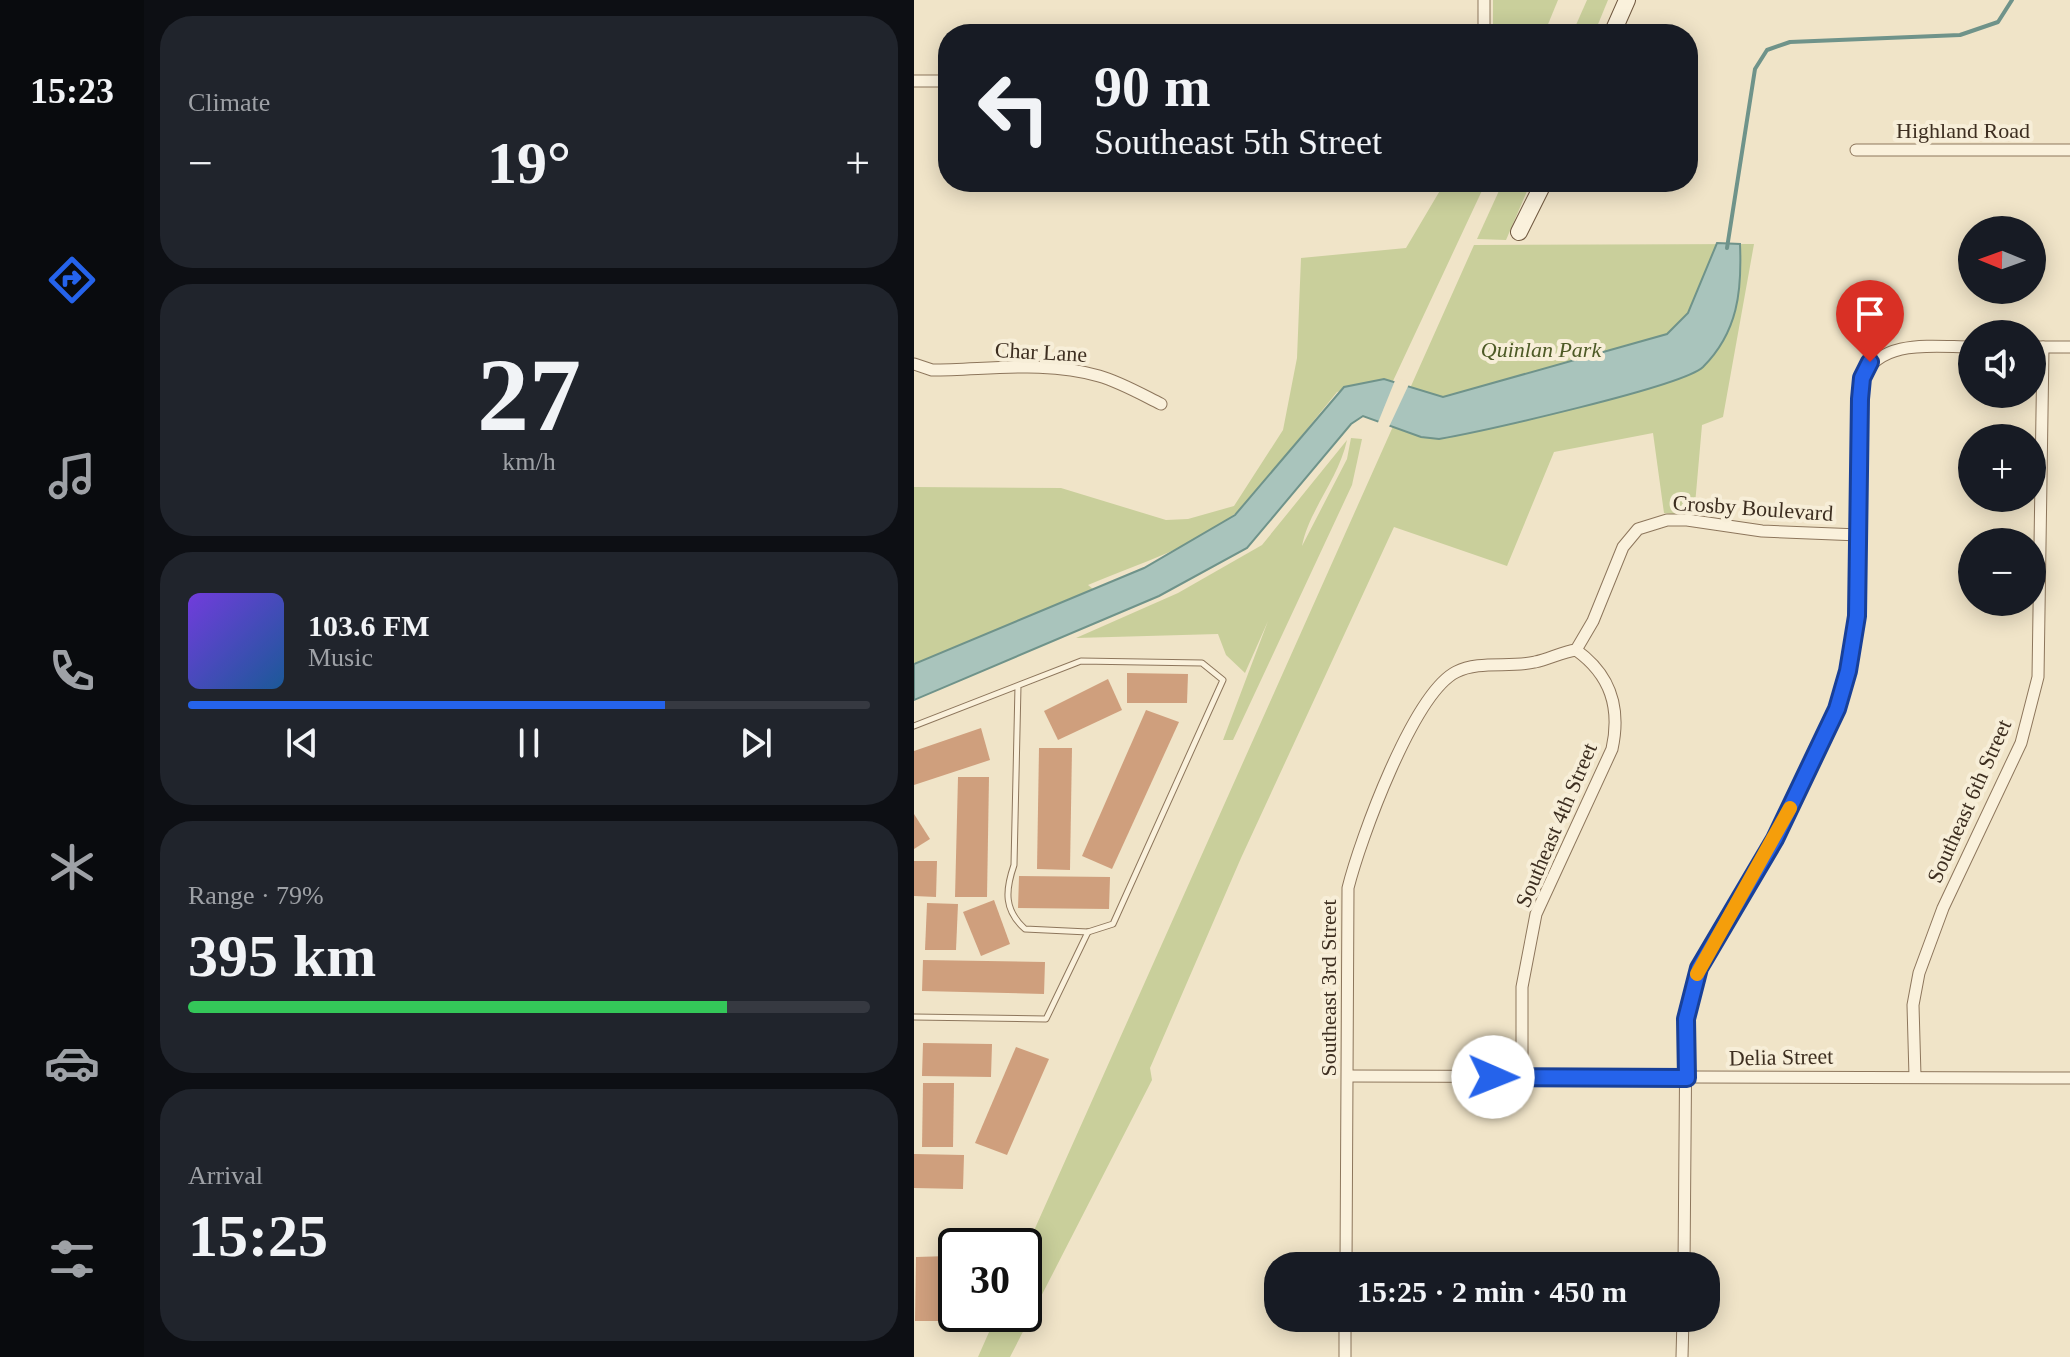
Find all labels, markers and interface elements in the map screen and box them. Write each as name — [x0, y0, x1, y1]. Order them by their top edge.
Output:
icon: left — [962, 56, 1066, 160]
text: 90 m — [1094, 56, 1211, 118]
text: 15:23 — [30, 71, 114, 111]
text: Climate — [188, 88, 270, 117]
street label: Highland Road — [1896, 118, 2030, 143]
text: Southeast 5th Street — [1094, 122, 1382, 162]
text: 19° — [487, 130, 571, 196]
text: − — [188, 139, 213, 188]
text: + — [845, 139, 870, 188]
north arrow — [1958, 216, 2046, 304]
map controls — [1958, 216, 2046, 616]
icon: directions — [44, 252, 100, 308]
pin — [1836, 280, 1904, 362]
icon: arrive — [1848, 292, 1892, 336]
button: sound — [1958, 320, 2046, 408]
text: 27 — [477, 337, 581, 452]
street label: Char Lane — [994, 337, 1088, 367]
park label: Quinlan Park — [1481, 337, 1602, 362]
button: + — [1958, 424, 2046, 512]
text: km/h — [502, 447, 556, 476]
icon: music — [44, 448, 100, 504]
street label: Crosby Boulevard — [1672, 490, 1834, 526]
button: − — [1958, 528, 2046, 616]
text: 103.6 FM — [308, 609, 430, 642]
icon: phone — [44, 643, 100, 699]
text: Music — [308, 643, 373, 672]
street label: Southeast 6th Street — [1922, 716, 2016, 886]
icon: previous — [280, 721, 324, 765]
icon: pause — [507, 721, 551, 765]
icon: next — [734, 721, 778, 765]
street label: Southeast 4th Street — [1510, 739, 1602, 911]
icon: climate — [44, 839, 100, 895]
text: Range · 79% — [188, 881, 324, 910]
street label: Southeast 3rd Street — [1316, 899, 1341, 1077]
text: 395 km — [188, 923, 376, 989]
icon: car — [44, 1035, 100, 1091]
position arrow — [1451, 1035, 1535, 1119]
street label: Delia Street — [1729, 1044, 1833, 1070]
text: Arrival — [188, 1161, 263, 1190]
text: 15:25 — [188, 1203, 328, 1269]
speed limit sign: 30 — [938, 1228, 1042, 1332]
icon: filters — [44, 1231, 100, 1287]
text: 15:25 · 2 min · 450 m — [1357, 1275, 1627, 1308]

